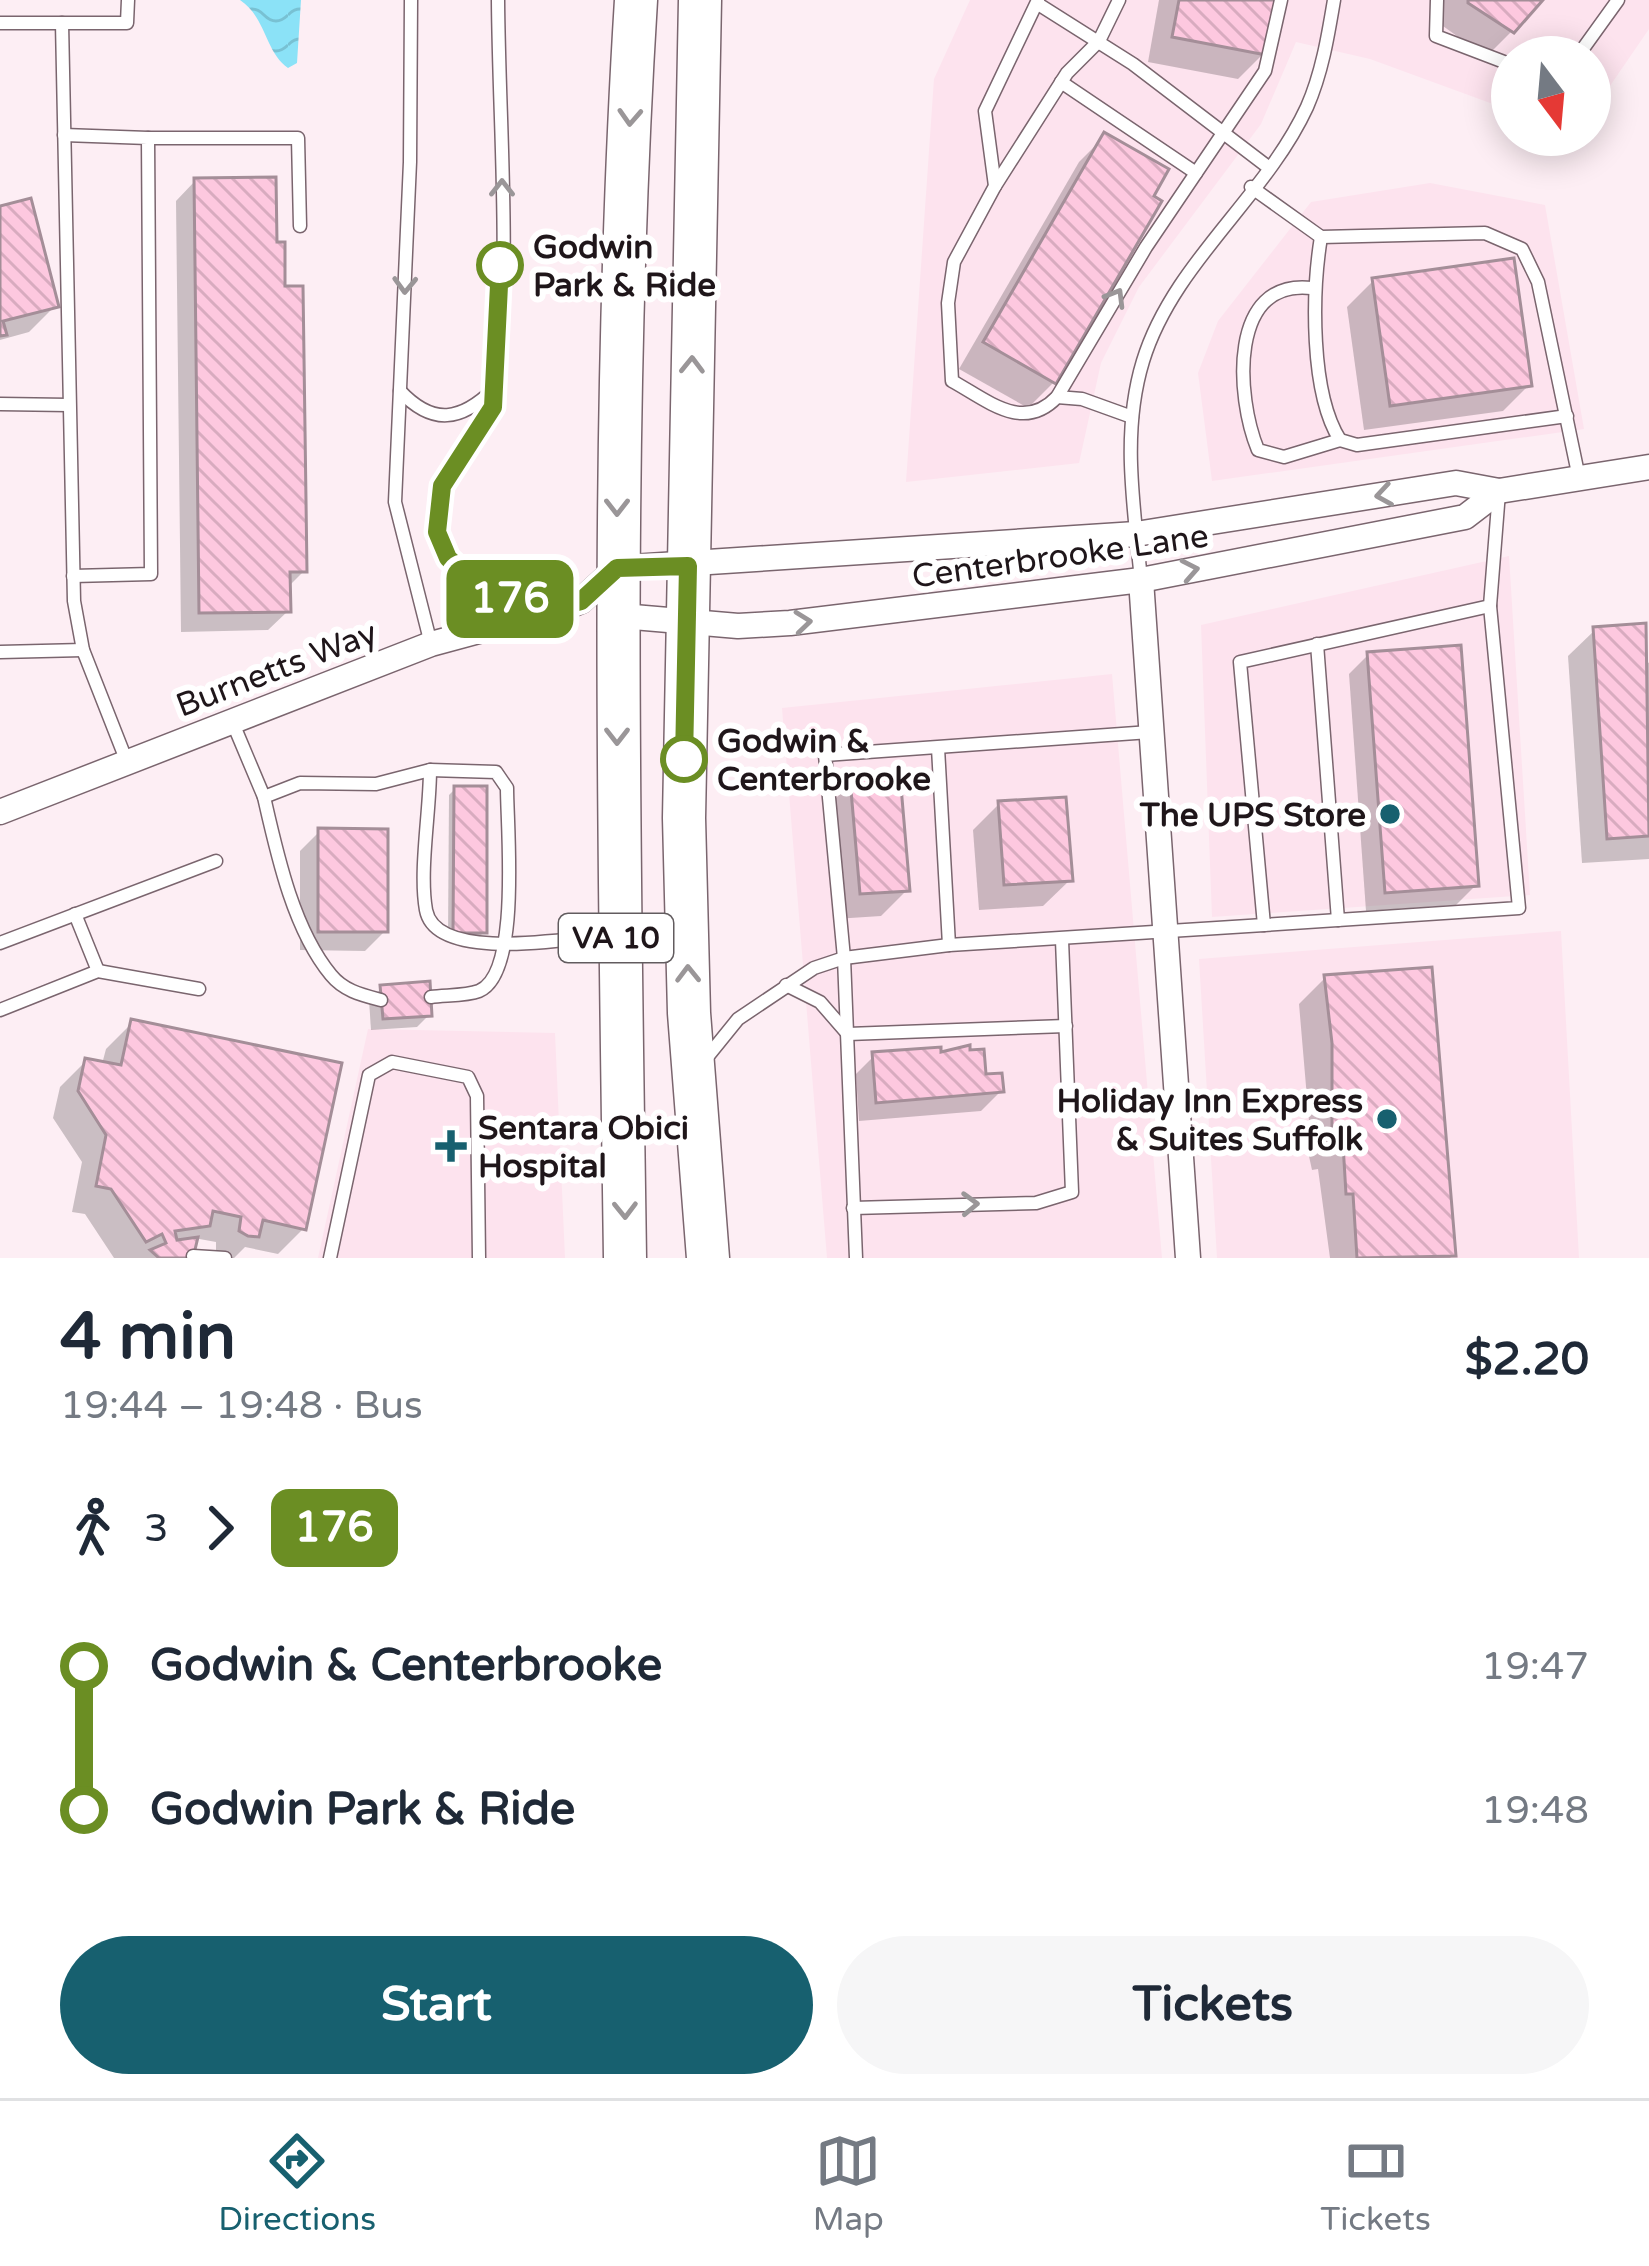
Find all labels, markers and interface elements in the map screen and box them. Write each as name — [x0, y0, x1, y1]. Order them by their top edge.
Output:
north arrow — [1491, 36, 1611, 156]
map controls — [1491, 36, 1611, 156]
one-way arrow — [617, 108, 643, 127]
one-way arrow — [489, 178, 515, 196]
place label: Godwin Park & Ride — [533, 228, 716, 305]
marker: Godwin Park & Ride — [478, 243, 522, 287]
one-way arrow — [392, 276, 418, 295]
one-way arrow — [1102, 288, 1124, 310]
one-way arrow — [679, 355, 705, 374]
one-way arrow — [1374, 481, 1394, 506]
one-way arrow — [604, 499, 630, 517]
street label: Centerbrooke Lane — [910, 516, 1211, 597]
one-way arrow — [1179, 558, 1199, 584]
line badge: 176 — [441, 560, 579, 638]
text: 176 — [470, 573, 550, 624]
one-way arrow — [794, 610, 813, 635]
street label: Burnetts Way — [171, 613, 382, 726]
place label: Godwin & Centerbrooke — [717, 722, 931, 799]
one-way arrow — [604, 728, 630, 746]
marker: Godwin & Centerbrooke — [662, 737, 706, 781]
place label: The UPS Store — [1139, 796, 1366, 835]
marker: The UPS Store — [1377, 801, 1403, 827]
road number: VA 10 — [559, 914, 673, 962]
one-way arrow — [676, 964, 702, 983]
place label: Holiday Inn Express & Suites Suffolk — [1057, 1082, 1363, 1159]
marker: Holiday Inn Express & Suites Suffolk — [1374, 1106, 1400, 1132]
place label: Sentara Obici Hospital — [478, 1109, 689, 1186]
marker: Sentara Obici Hospital — [435, 1130, 467, 1162]
one-way arrow — [961, 1192, 980, 1218]
one-way arrow — [611, 1201, 637, 1220]
text: 4 min — [60, 1297, 236, 1377]
text: $2.20 — [1465, 1333, 1589, 1387]
text: 19:44 – 19:48 · Bus — [60, 1382, 423, 1429]
icon: walk — [60, 1495, 126, 1561]
icon: forward — [187, 1495, 253, 1561]
text: 176 — [295, 1502, 374, 1553]
text: 3 — [144, 1505, 169, 1552]
text: Godwin & Centerbrooke — [150, 1639, 662, 1693]
text: 19:47 — [1481, 1643, 1589, 1690]
text: Godwin Park & Ride — [150, 1783, 575, 1837]
text: 19:48 — [1481, 1787, 1589, 1834]
button: Start — [60, 1936, 813, 2074]
button: Tickets — [837, 1936, 1589, 2074]
tab: Directions — [218, 2128, 376, 2239]
tab: Map — [813, 2128, 884, 2239]
tab: Tickets — [1320, 2128, 1431, 2239]

